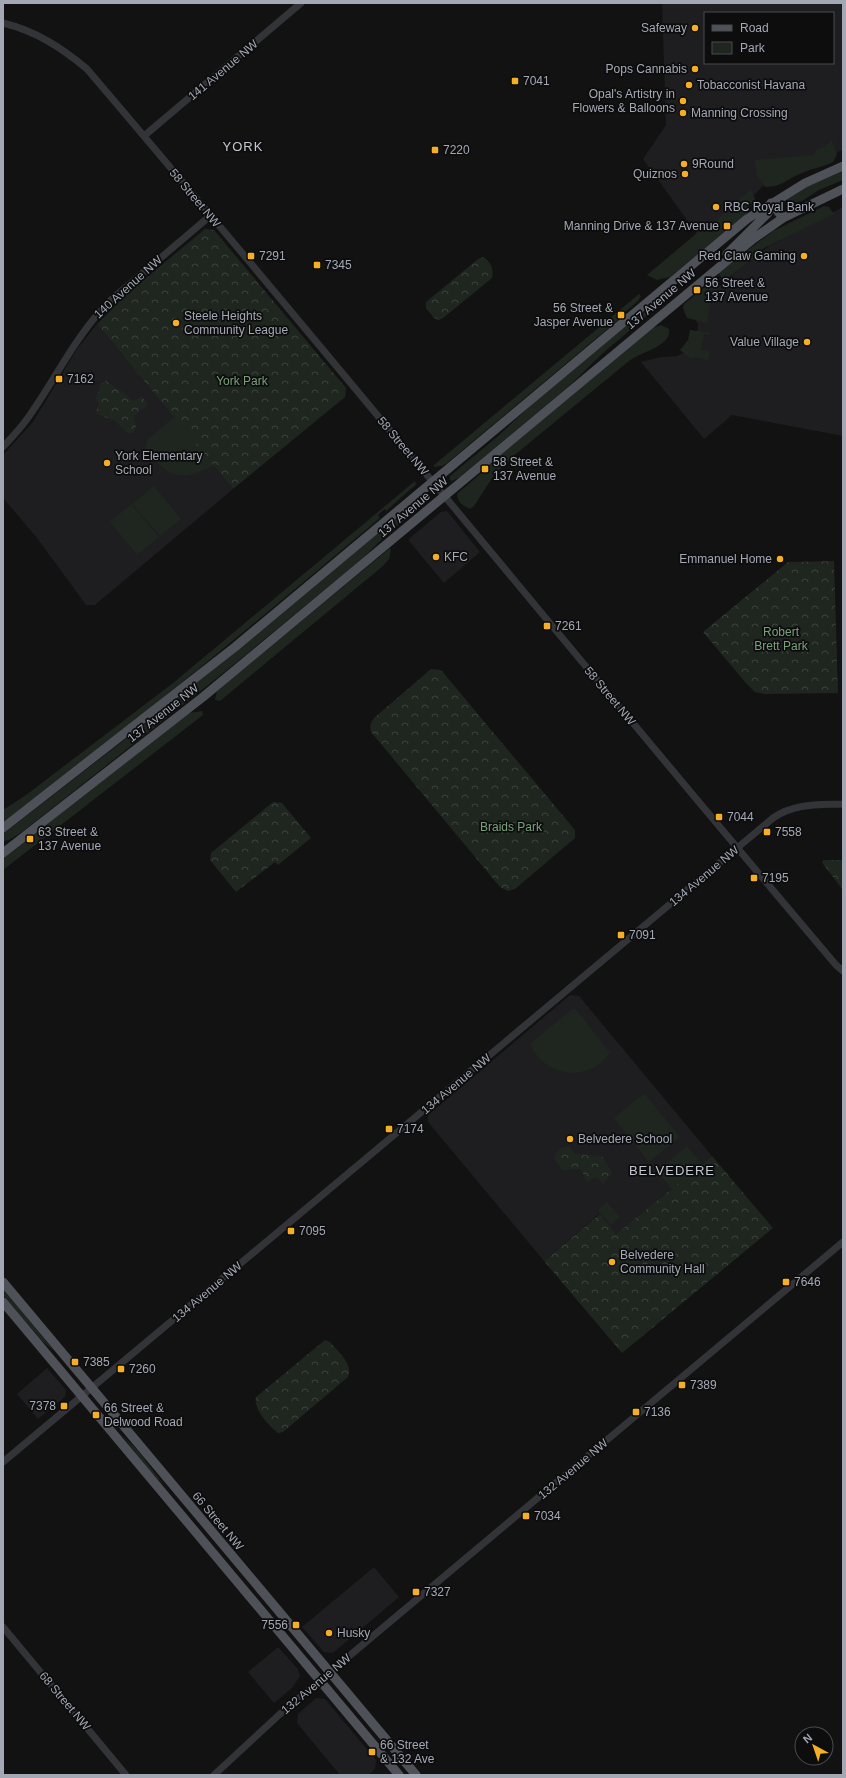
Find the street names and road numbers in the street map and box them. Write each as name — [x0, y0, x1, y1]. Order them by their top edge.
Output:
street label: 141 Avenue NW — [185, 36, 261, 103]
street label: 58 Street NW — [166, 166, 224, 231]
street label: 140 Avenue NW — [91, 252, 165, 321]
street label: 137 Avenue NW — [623, 265, 699, 332]
street label: 58 Street NW — [374, 414, 432, 479]
street label: 137 Avenue NW — [375, 473, 451, 540]
street label: 58 Street NW — [581, 664, 639, 729]
street label: 137 Avenue NW — [125, 680, 202, 745]
street label: 134 Avenue NW — [666, 842, 742, 909]
street label: 134 Avenue NW — [418, 1050, 494, 1117]
street label: 134 Avenue NW — [169, 1258, 245, 1325]
street label: 132 Avenue NW — [535, 1435, 611, 1502]
street label: 66 Street NW — [189, 1489, 247, 1554]
street label: 132 Avenue NW — [278, 1650, 354, 1717]
street label: 68 Street NW — [36, 1669, 94, 1734]

